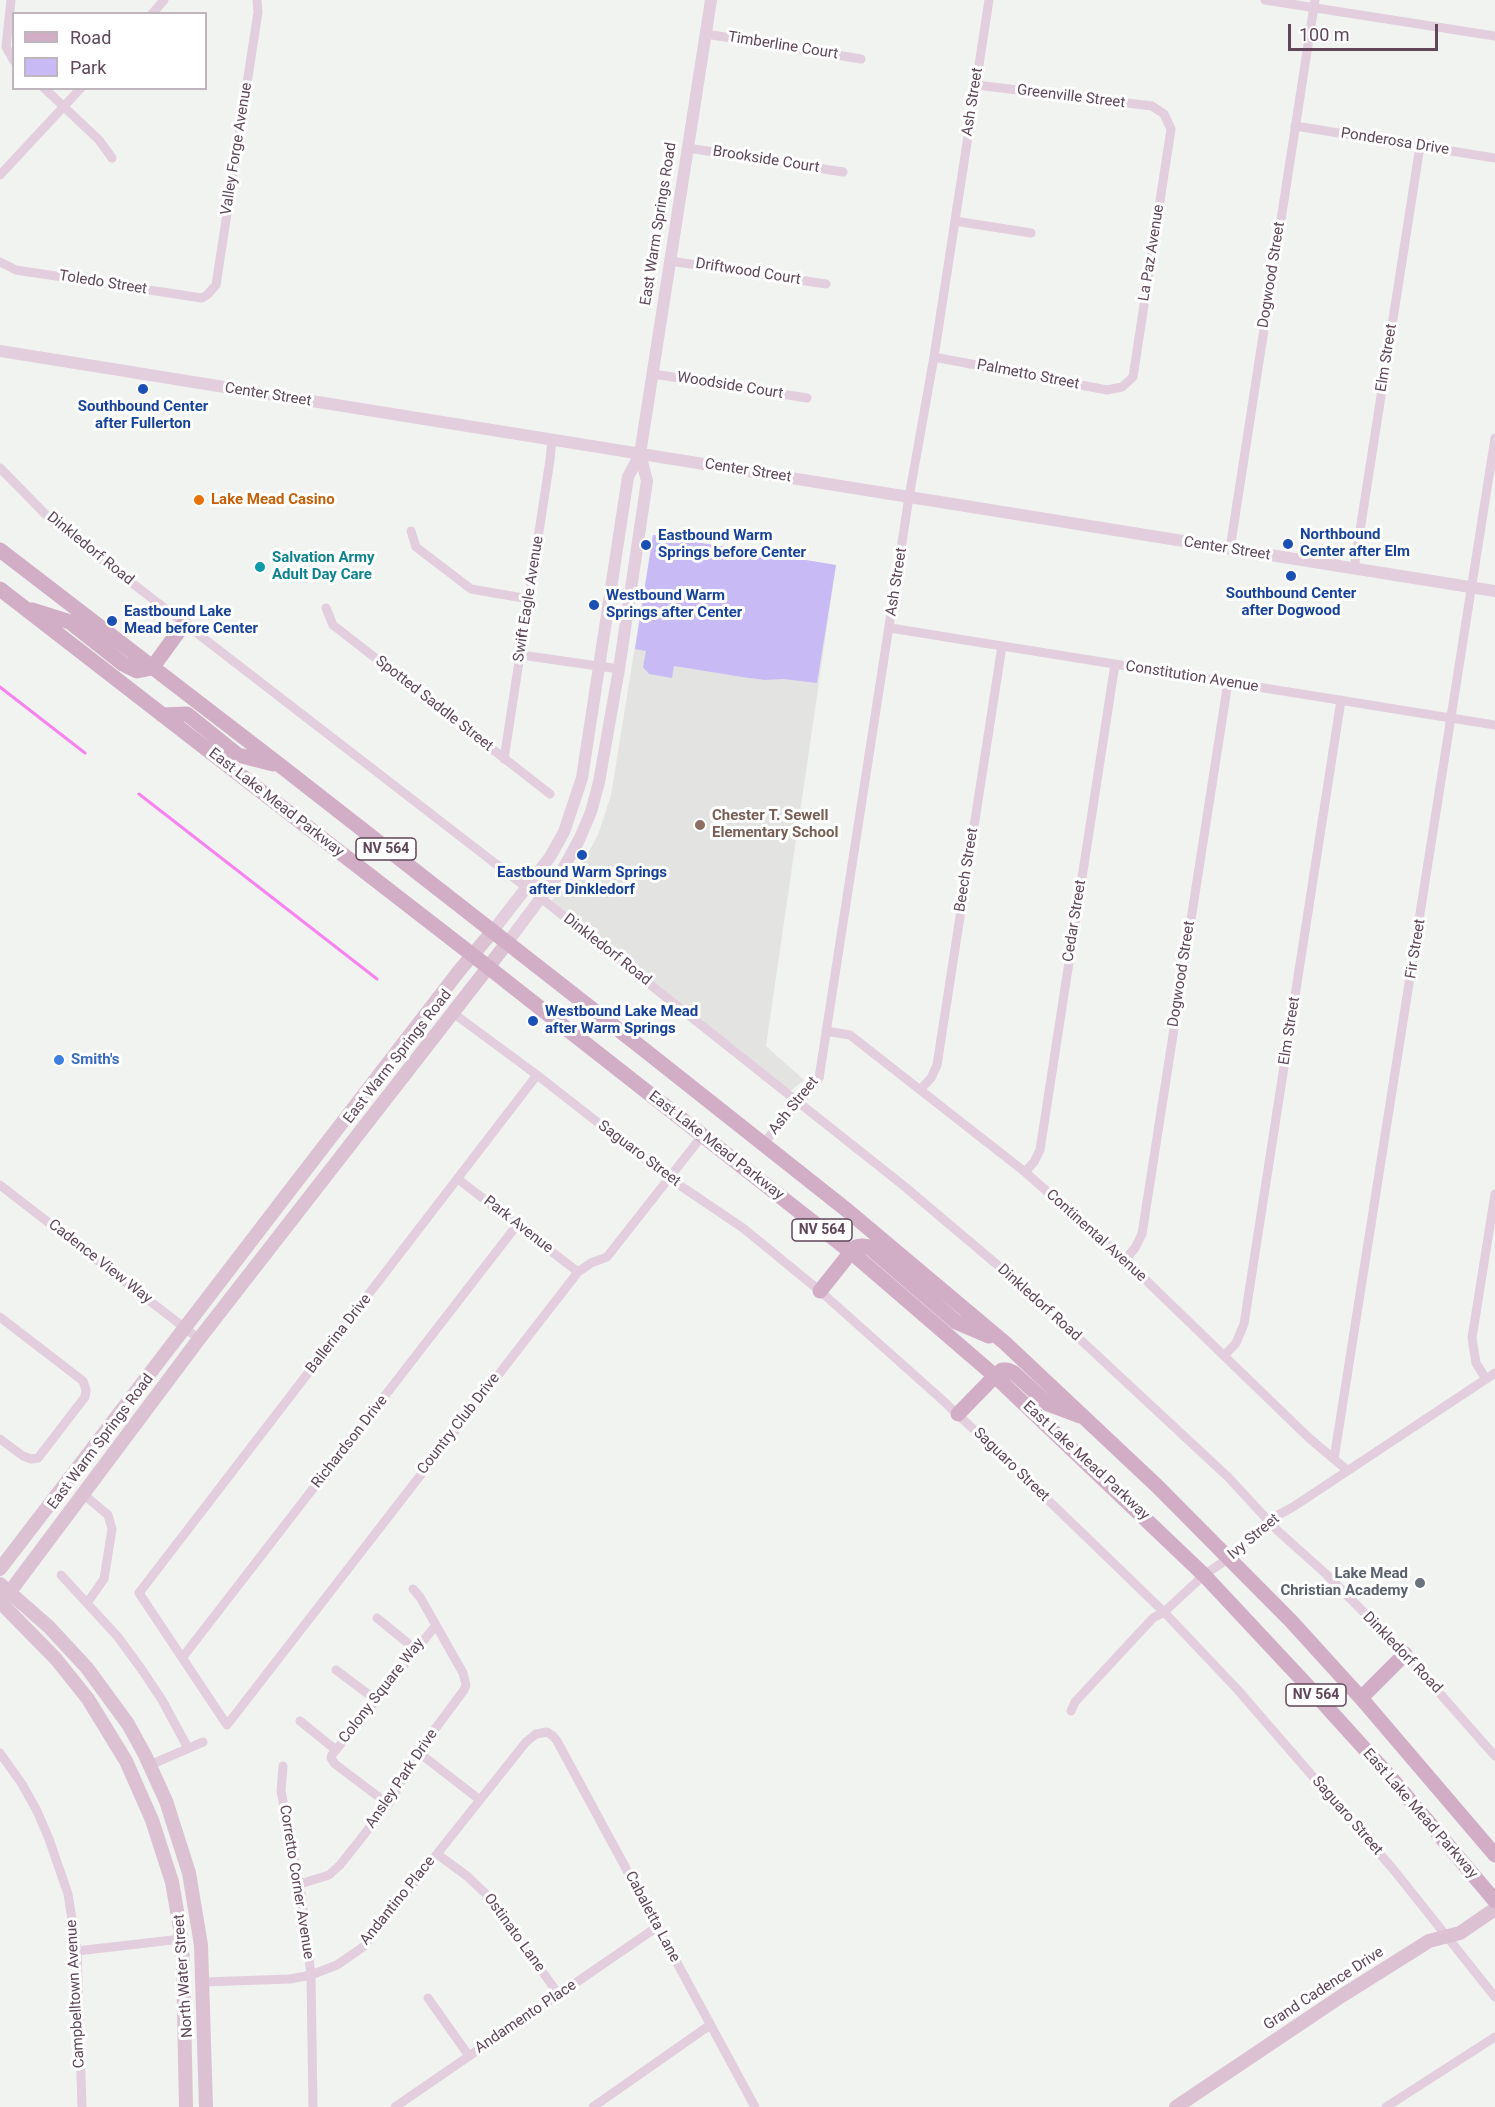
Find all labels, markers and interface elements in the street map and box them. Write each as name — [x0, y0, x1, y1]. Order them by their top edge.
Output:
legend — [12, 12, 207, 90]
scale bar — [1291, 12, 1441, 50]
text: 100 m — [1299, 24, 1350, 45]
text: Road — [70, 27, 111, 48]
street label: Timberline Court — [727, 28, 839, 64]
text: Park — [70, 57, 106, 78]
street label: Ash Street — [959, 66, 987, 138]
street label: Valley Forge Avenue — [218, 81, 256, 217]
street label: Greenville Street — [1016, 81, 1126, 113]
street label: Ponderosa Drive — [1340, 125, 1450, 159]
street label: East Warm Springs Road — [637, 141, 681, 307]
street label: Brookside Court — [712, 143, 820, 177]
street label: La Paz Avenue — [1135, 203, 1169, 303]
street label: Dogwood Street — [1255, 221, 1289, 329]
street label: Driftwood Court — [694, 255, 802, 289]
street label: Toledo Street — [58, 267, 148, 299]
street label: Elm Street — [1373, 323, 1401, 393]
street label: Palmetto Street — [975, 356, 1081, 394]
street label: Woodside Court — [676, 369, 784, 403]
street label: Center Street — [224, 379, 312, 411]
marker: Southbound Center after Fullerton — [136, 382, 150, 396]
place label: Southbound Center after Fullerton — [78, 398, 208, 433]
street label: Center Street — [704, 455, 792, 487]
place label: Lake Mead Casino — [211, 491, 335, 509]
marker: Lake Mead Casino — [192, 493, 206, 507]
street label: Dinkledorf Road — [43, 508, 137, 590]
place label: Northbound Center after Elm — [1300, 526, 1410, 561]
place label: Eastbound Warm Springs before Center — [658, 527, 806, 562]
street label: Center Street — [1183, 533, 1271, 565]
street label: Swift Eagle Avenue — [510, 535, 548, 663]
marker: Northbound Center after Elm — [1281, 537, 1295, 551]
marker: Eastbound Warm Springs before Center — [639, 538, 653, 552]
street label: Ash Street — [883, 546, 911, 618]
place label: Salvation Army Adult Day Care — [272, 549, 375, 584]
marker: Salvation Army Adult Day Care — [253, 560, 267, 574]
marker: Southbound Center after Dogwood — [1284, 569, 1298, 583]
place label: Southbound Center after Dogwood — [1226, 585, 1356, 620]
place label: Westbound Warm Springs after Center — [606, 587, 742, 622]
marker: Westbound Warm Springs after Center — [587, 598, 601, 612]
place label: Eastbound Lake Mead before Center — [124, 603, 258, 638]
marker: Eastbound Lake Mead before Center — [105, 614, 119, 628]
street label: Spotted Saddle Street — [371, 652, 497, 756]
street label: Constitution Avenue — [1124, 658, 1260, 696]
street label: East Lake Mead Parkway — [205, 745, 347, 861]
place label: Chester T. Sewell Elementary School — [712, 807, 838, 842]
marker: Chester T. Sewell Elementary School — [693, 818, 707, 832]
street label: Beech Street — [951, 827, 983, 913]
road number: NV 564 — [356, 838, 416, 860]
marker: Eastbound Warm Springs after Dinkledorf — [575, 848, 589, 862]
place label: Eastbound Warm Springs after Dinkledorf — [497, 864, 667, 899]
street label: Cedar Street — [1060, 879, 1090, 963]
street label: Dinkledorf Road — [559, 910, 655, 990]
street label: Fir Street — [1402, 918, 1430, 980]
street label: Dogwood Street — [1165, 920, 1199, 1028]
street label: East Warm Springs Road — [340, 986, 456, 1128]
street label: Elm Street — [1276, 996, 1304, 1066]
place label: Westbound Lake Mead after Warm Springs — [545, 1003, 698, 1038]
marker: Westbound Lake Mead after Warm Springs — [526, 1014, 540, 1028]
place label: Smith's — [71, 1051, 120, 1069]
marker: Smith's — [52, 1053, 66, 1067]
street label: Ash Street — [765, 1073, 823, 1139]
street label: East Lake Mead Parkway — [645, 1088, 787, 1204]
street label: Saguaro Street — [594, 1117, 684, 1191]
street label: Continental Avenue — [1042, 1186, 1150, 1286]
street label: Park Avenue — [480, 1192, 556, 1258]
street label: Cadence View Way — [45, 1216, 155, 1308]
road number: NV 564 — [792, 1219, 852, 1241]
street label: Dinkledorf Road — [993, 1261, 1085, 1345]
street label: Ballerina Drive — [303, 1291, 375, 1377]
street label: Country Club Drive — [414, 1370, 504, 1478]
street label: East Warm Springs Road — [44, 1371, 158, 1513]
street label: Richardson Drive — [308, 1392, 392, 1492]
street label: East Lake Mead Parkway — [1019, 1398, 1153, 1524]
street label: Saguaro Street — [969, 1424, 1053, 1506]
street label: Ivy Street — [1225, 1510, 1283, 1564]
place label: Lake Mead Christian Academy — [1280, 1565, 1408, 1600]
marker: Lake Mead Christian Academy — [1413, 1576, 1427, 1590]
street label: Dinkledorf Road — [1359, 1608, 1445, 1698]
street label: Colony Square Way — [335, 1635, 429, 1747]
road number: NV 564 — [1286, 1684, 1346, 1706]
street label: Ansley Park Drive — [362, 1726, 442, 1832]
street label: East Lake Mead Parkway — [1359, 1745, 1481, 1883]
street label: Saguaro Street — [1308, 1773, 1386, 1859]
street label: Corretto Corner Avenue — [275, 1804, 317, 1960]
street label: Andantino Place — [357, 1853, 439, 1949]
street label: Cabaletta Lane — [621, 1869, 683, 1965]
street label: Ostinato Lane — [480, 1890, 548, 1976]
street label: North Water Street — [171, 1913, 197, 2039]
street label: Campbelltown Avenue — [63, 1919, 89, 2069]
street label: Grand Cadence Drive — [1261, 1943, 1387, 2035]
street label: Andamento Place — [472, 1976, 580, 2058]

